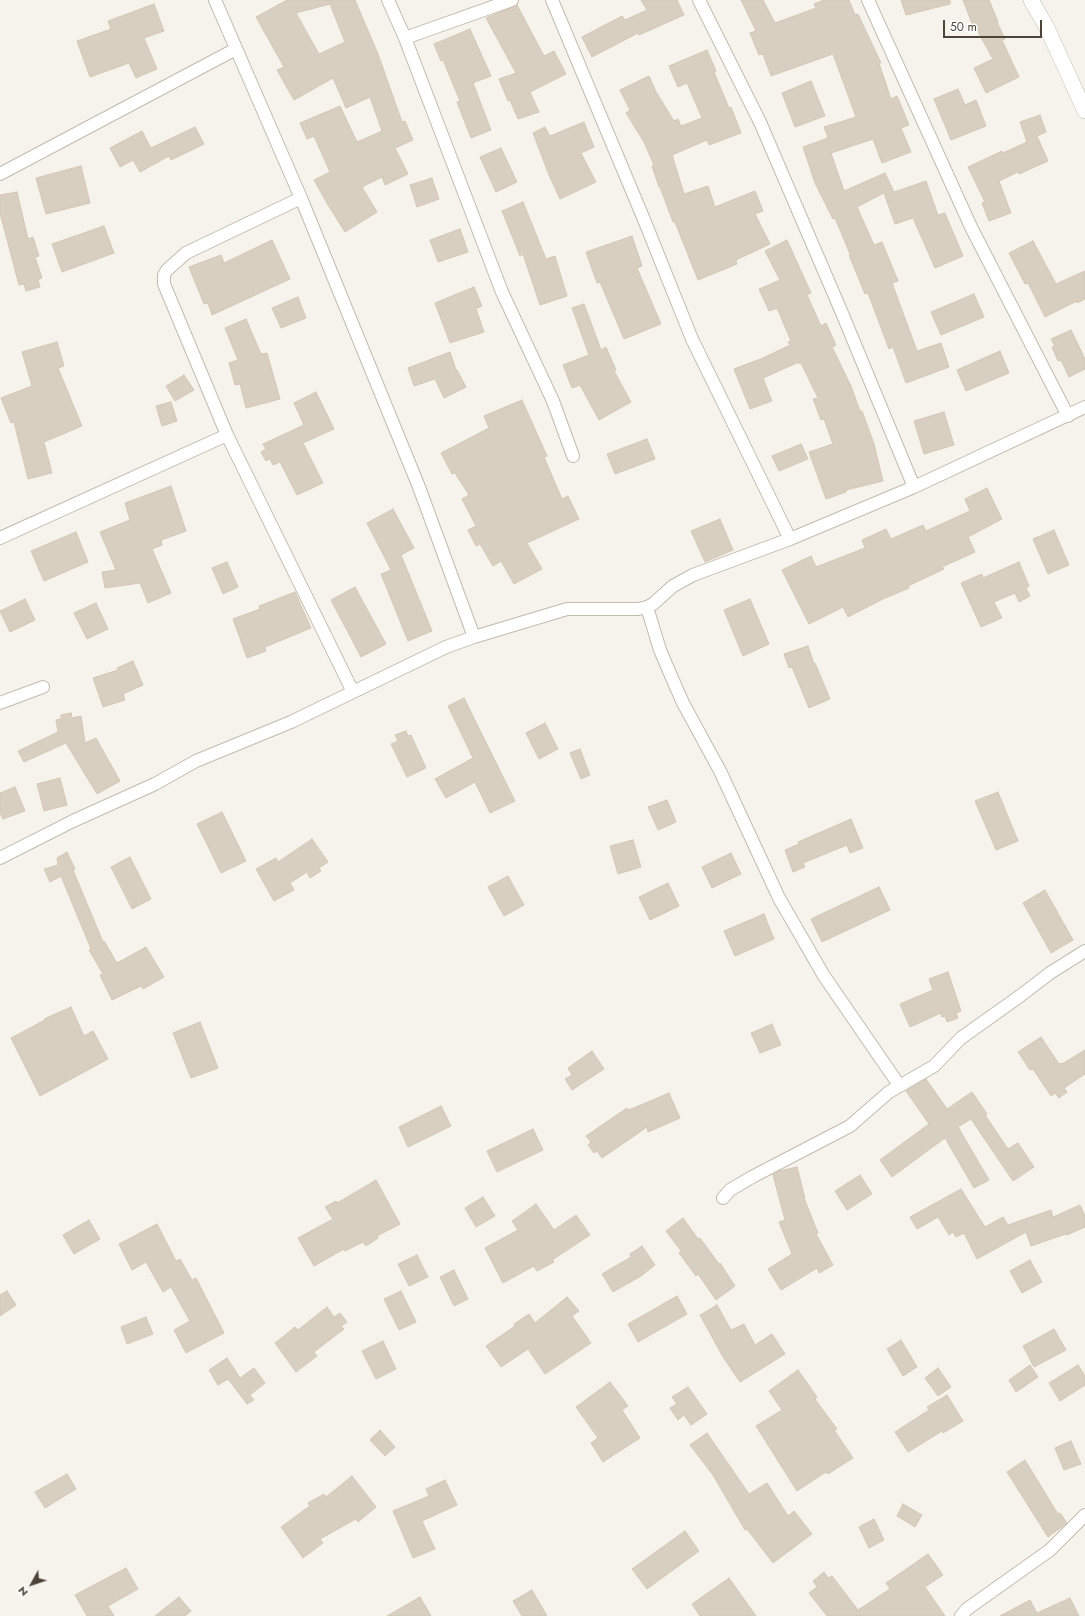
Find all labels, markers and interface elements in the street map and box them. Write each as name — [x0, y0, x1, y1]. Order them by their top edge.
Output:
scale bar — [945, 12, 1044, 38]
text: 50 m — [950, 18, 977, 36]
north arrow — [12, 1564, 52, 1604]
text: N — [14, 1583, 32, 1600]

